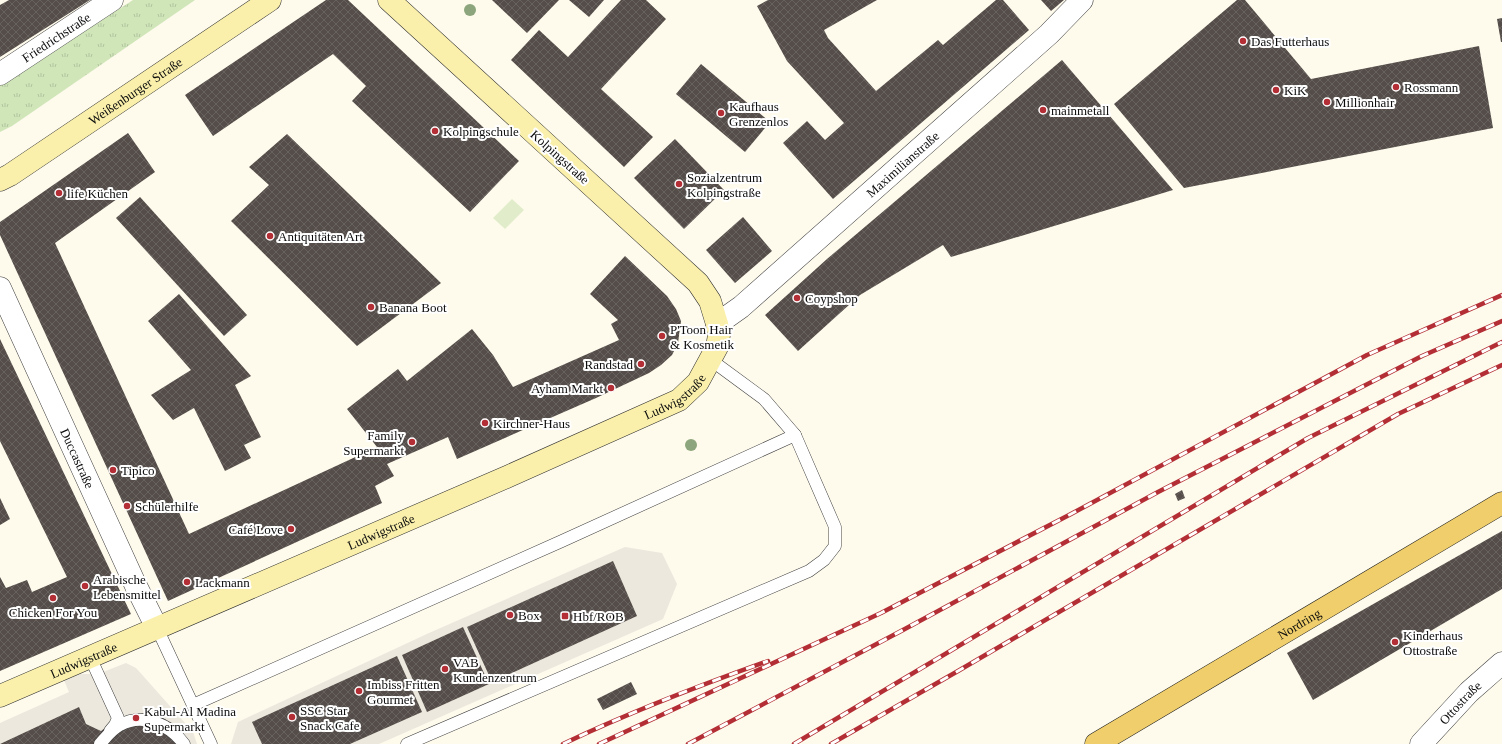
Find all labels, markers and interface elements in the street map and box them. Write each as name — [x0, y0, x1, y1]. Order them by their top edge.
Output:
street label: Friedrichstraße — [19, 9, 93, 65]
place label: Das Futterhaus — [1251, 34, 1329, 49]
marker: Das Futterhaus — [1238, 36, 1248, 46]
street label: Weißenburger Straße — [85, 54, 185, 128]
place label: Rossmann — [1404, 80, 1459, 95]
marker: Rossmann — [1391, 82, 1401, 92]
place label: KiK — [1284, 83, 1307, 98]
marker: KiK — [1271, 85, 1281, 95]
place label: Millionhair — [1335, 95, 1395, 110]
marker: Millionhair — [1322, 97, 1332, 107]
place label: Kaufhaus Grenzenlos — [729, 99, 788, 129]
place label: mainmetall — [1051, 103, 1110, 118]
marker: mainmetall — [1038, 105, 1048, 115]
marker: Kaufhaus Grenzenlos — [716, 108, 726, 118]
place label: Kolpingschule — [443, 124, 519, 139]
marker: Kolpingschule — [430, 126, 440, 136]
street label: Kolpingstraße — [528, 127, 593, 187]
street label: Maximilianstraße — [863, 128, 942, 200]
place label: Sozialzentrum Kolpingstraße — [687, 170, 762, 200]
marker: Sozialzentrum Kolpingstraße — [674, 179, 684, 189]
place label: life Küchen — [67, 186, 129, 201]
marker: life Küchen — [54, 188, 64, 198]
place label: Antiquitäten Art — [278, 229, 363, 244]
marker: Antiquitäten Art — [265, 231, 275, 241]
place label: Coypshop — [805, 291, 858, 306]
marker: Coypshop — [792, 293, 802, 303]
place label: Banana Boot — [379, 300, 447, 315]
marker: Banana Boot — [366, 302, 376, 312]
place label: P'Toon Hair & Kosmetik — [670, 322, 734, 352]
marker: P'Toon Hair & Kosmetik — [657, 331, 667, 341]
place label: Randstad — [585, 357, 633, 372]
marker: Randstad — [636, 359, 646, 369]
street label: Ludwigstraße — [642, 371, 708, 422]
place label: Ayham Markt — [531, 381, 603, 396]
marker: Ayham Markt — [606, 383, 616, 393]
place label: Kirchner-Haus — [493, 416, 570, 431]
marker: Kirchner-Haus — [480, 418, 490, 428]
street label: Duccastraße — [57, 426, 98, 491]
place label: Family Supermarkt — [343, 428, 404, 458]
marker: Family Supermarkt — [407, 437, 417, 447]
place label: Tipico — [121, 463, 154, 478]
marker: Tipico — [108, 465, 118, 475]
place label: Schülerhilfe — [135, 499, 199, 514]
marker: Schülerhilfe — [122, 501, 132, 511]
street label: Ludwigstraße — [345, 510, 417, 552]
place label: Café Love — [228, 522, 283, 537]
marker: Café Love — [286, 524, 296, 534]
place label: Arabische Lebensmittel — [93, 572, 161, 602]
place label: Lackmann — [195, 575, 250, 590]
marker: Lackmann — [182, 577, 192, 587]
marker: Arabische Lebensmittel — [80, 581, 90, 591]
marker: Chicken For You — [48, 593, 58, 603]
place label: Chicken For You — [9, 605, 98, 620]
street label: Nordring — [1275, 605, 1324, 642]
place label: Box — [518, 608, 540, 623]
place label: Hbf/ROB — [573, 609, 624, 624]
marker: Box — [505, 610, 515, 620]
marker: Hbf/ROB — [560, 611, 570, 621]
place label: Kinderhaus Ottostraße — [1403, 628, 1463, 658]
marker: Kinderhaus Ottostraße — [1390, 637, 1400, 647]
street label: Ludwigstraße — [48, 639, 120, 681]
place label: VAB Kundenzentrum — [453, 655, 537, 685]
marker: VAB Kundenzentrum — [440, 664, 450, 674]
place label: Imbiss Fritten Gourmet — [367, 677, 440, 707]
street label: Ottostraße — [1436, 677, 1484, 727]
marker: Imbiss Fritten Gourmet — [354, 686, 364, 696]
place label: SSC Star Snack Cafe — [300, 703, 360, 733]
place label: Kabul-Al Madina Supermarkt — [144, 704, 236, 734]
marker: SSC Star Snack Cafe — [287, 712, 297, 722]
marker: Kabul-Al Madina Supermarkt — [131, 713, 141, 723]

